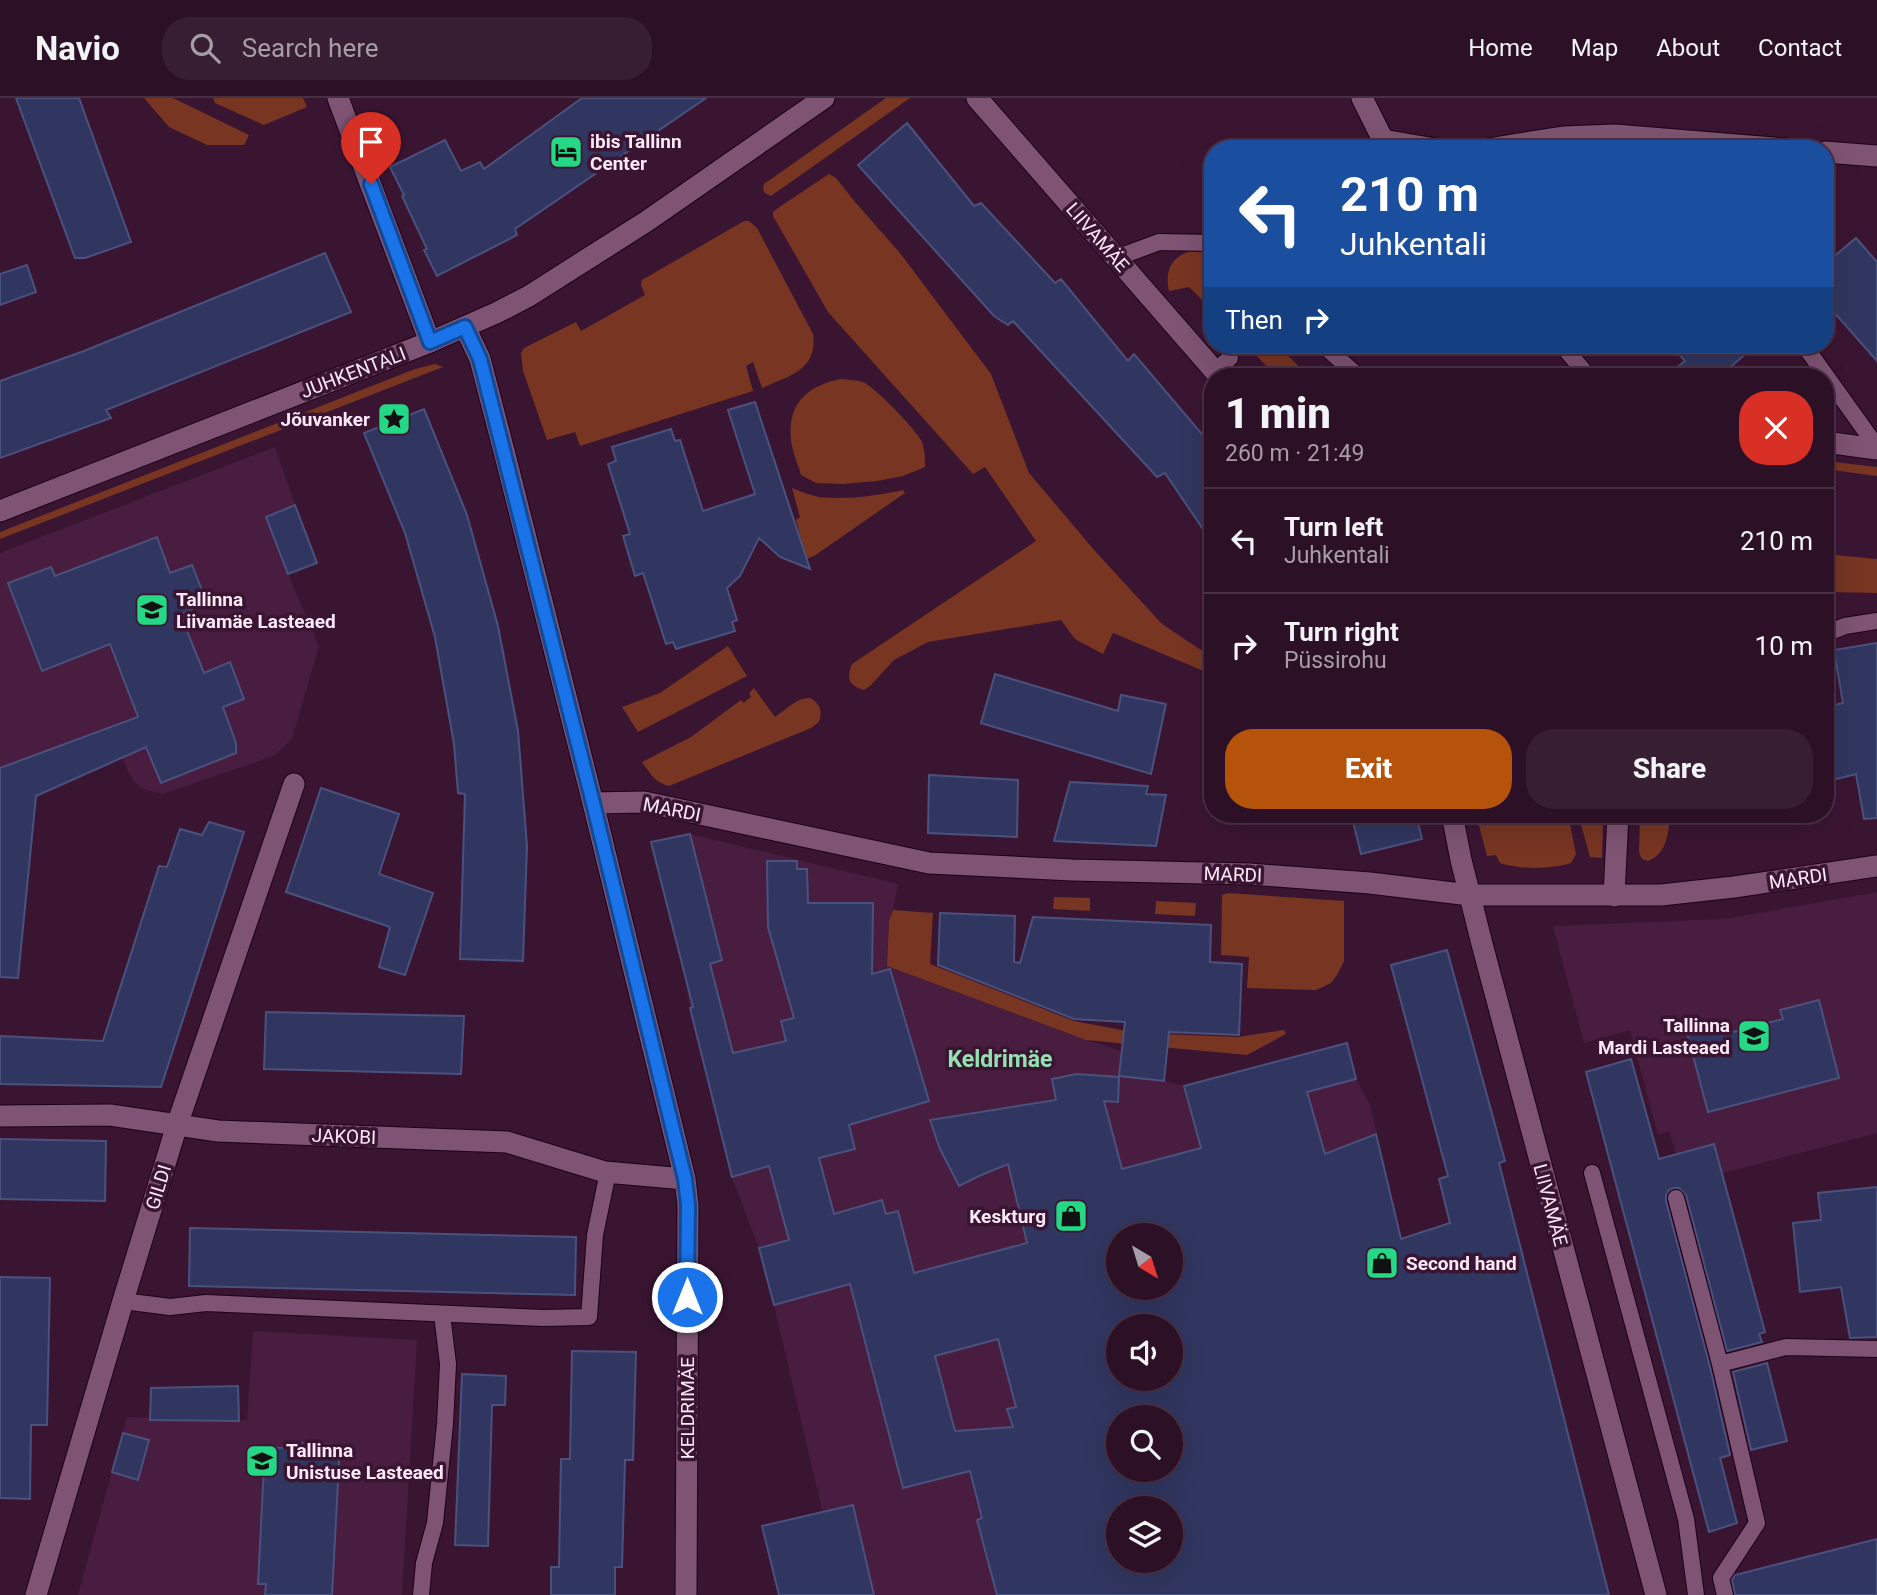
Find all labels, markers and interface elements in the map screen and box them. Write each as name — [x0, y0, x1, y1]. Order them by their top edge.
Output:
search box — [162, 17, 652, 80]
text: Navio — [35, 29, 120, 68]
icon: search — [186, 29, 224, 67]
text: Search here — [242, 33, 379, 63]
text: Home — [1468, 34, 1533, 62]
text: Map — [1571, 34, 1618, 62]
text: About — [1656, 34, 1720, 62]
text: Contact — [1758, 34, 1842, 62]
pin — [341, 112, 401, 184]
icon: arrive — [352, 123, 390, 161]
place label: ibis Tallinn Center — [590, 130, 682, 175]
hotel icon: ibis Tallinn Center — [547, 133, 585, 171]
text: 210 m — [1340, 166, 1479, 223]
icon: left — [1225, 168, 1316, 259]
street label: LIIVAMÄE — [1061, 198, 1134, 277]
text: Juhkentali — [1340, 225, 1487, 263]
icon: right — [1297, 301, 1335, 339]
text: Then — [1225, 305, 1283, 335]
street label: JUHKENTALI — [297, 342, 409, 403]
text: 1 min — [1225, 389, 1331, 438]
button: close — [1739, 391, 1813, 465]
place icon: Jõuvanker — [375, 400, 413, 438]
place label: Jõuvanker — [281, 408, 370, 431]
text: 260 m · 21:49 — [1225, 440, 1364, 467]
text: Turn left — [1284, 512, 1383, 542]
icon: left — [1225, 522, 1263, 560]
text: 210 m — [1740, 526, 1813, 556]
text: Juhkentali — [1284, 542, 1390, 569]
place label: Tallinna Liivamäe Lasteaed — [176, 588, 336, 633]
school or university icon: Tallinna Liivamäe Lasteaed — [133, 591, 171, 629]
text: Turn right — [1284, 617, 1399, 647]
icon: right — [1225, 627, 1263, 665]
text: 10 m — [1755, 631, 1813, 661]
text: Püssirohu — [1284, 647, 1387, 674]
button: Exit — [1225, 729, 1512, 809]
button: Share — [1526, 729, 1813, 809]
street label: MARDI — [641, 793, 703, 826]
street label: MARDI — [1203, 862, 1263, 887]
street label: MARDI — [1768, 863, 1829, 894]
place label: Tallinna Mardi Lasteaed — [1598, 1014, 1730, 1059]
school or university icon: Tallinna Mardi Lasteaed — [1735, 1017, 1773, 1055]
district label: Keldrimäe — [948, 1046, 1052, 1073]
street label: JAKOBI — [311, 1124, 377, 1149]
street label: LIIVAMÄE — [1528, 1161, 1573, 1249]
street label: GILDI — [141, 1162, 176, 1212]
shop icon: Keskturg — [1052, 1197, 1090, 1235]
place label: Keskturg — [969, 1205, 1046, 1228]
north arrow — [1106, 1223, 1183, 1300]
map controls — [1106, 1223, 1183, 1573]
shop icon: Second hand — [1363, 1244, 1401, 1282]
place label: Second hand — [1406, 1252, 1517, 1275]
position arrow — [650, 1260, 724, 1334]
button: sound — [1106, 1314, 1183, 1391]
street label: KELDRIMÄE — [676, 1357, 699, 1459]
button: search — [1106, 1405, 1183, 1482]
place label: Tallinna Unistuse Lasteaed — [286, 1439, 444, 1484]
school or university icon: Tallinna Unistuse Lasteaed — [243, 1442, 281, 1480]
button: layers — [1106, 1496, 1183, 1573]

